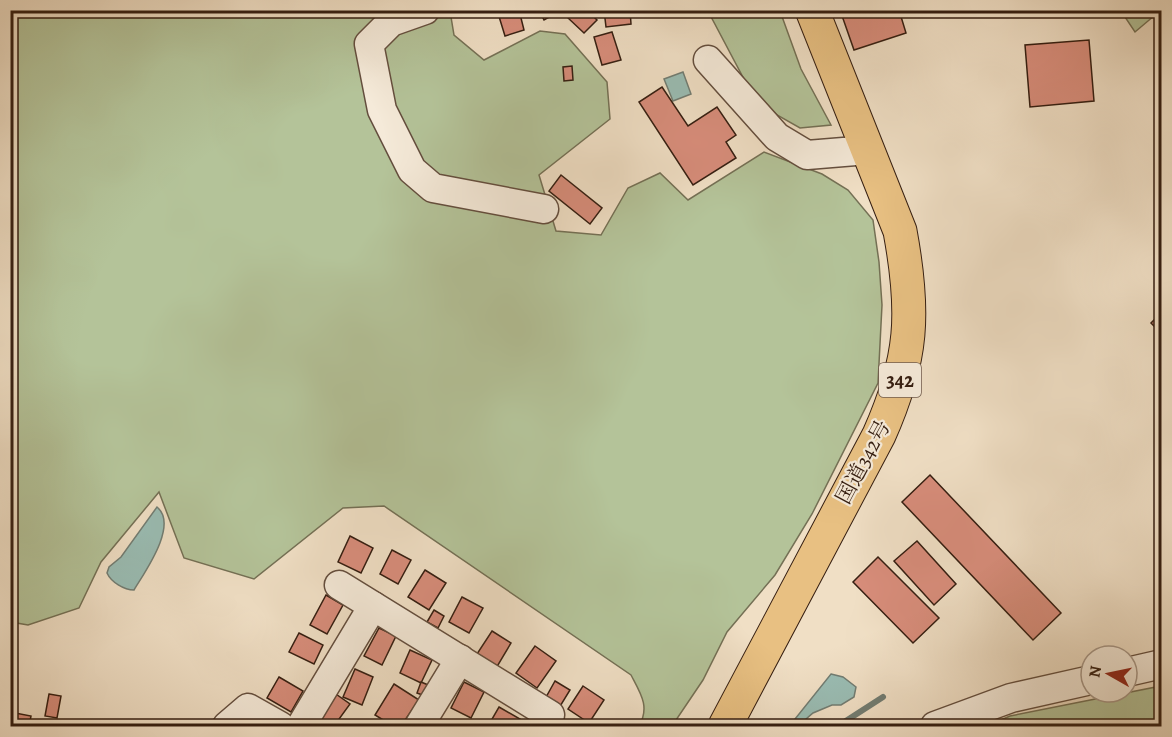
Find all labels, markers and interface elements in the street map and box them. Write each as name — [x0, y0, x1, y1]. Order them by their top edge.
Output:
road number: 342 — [879, 363, 921, 397]
street label: 国道342号 — [829, 415, 897, 509]
north arrow — [1079, 644, 1139, 704]
text: N — [1083, 664, 1107, 679]

